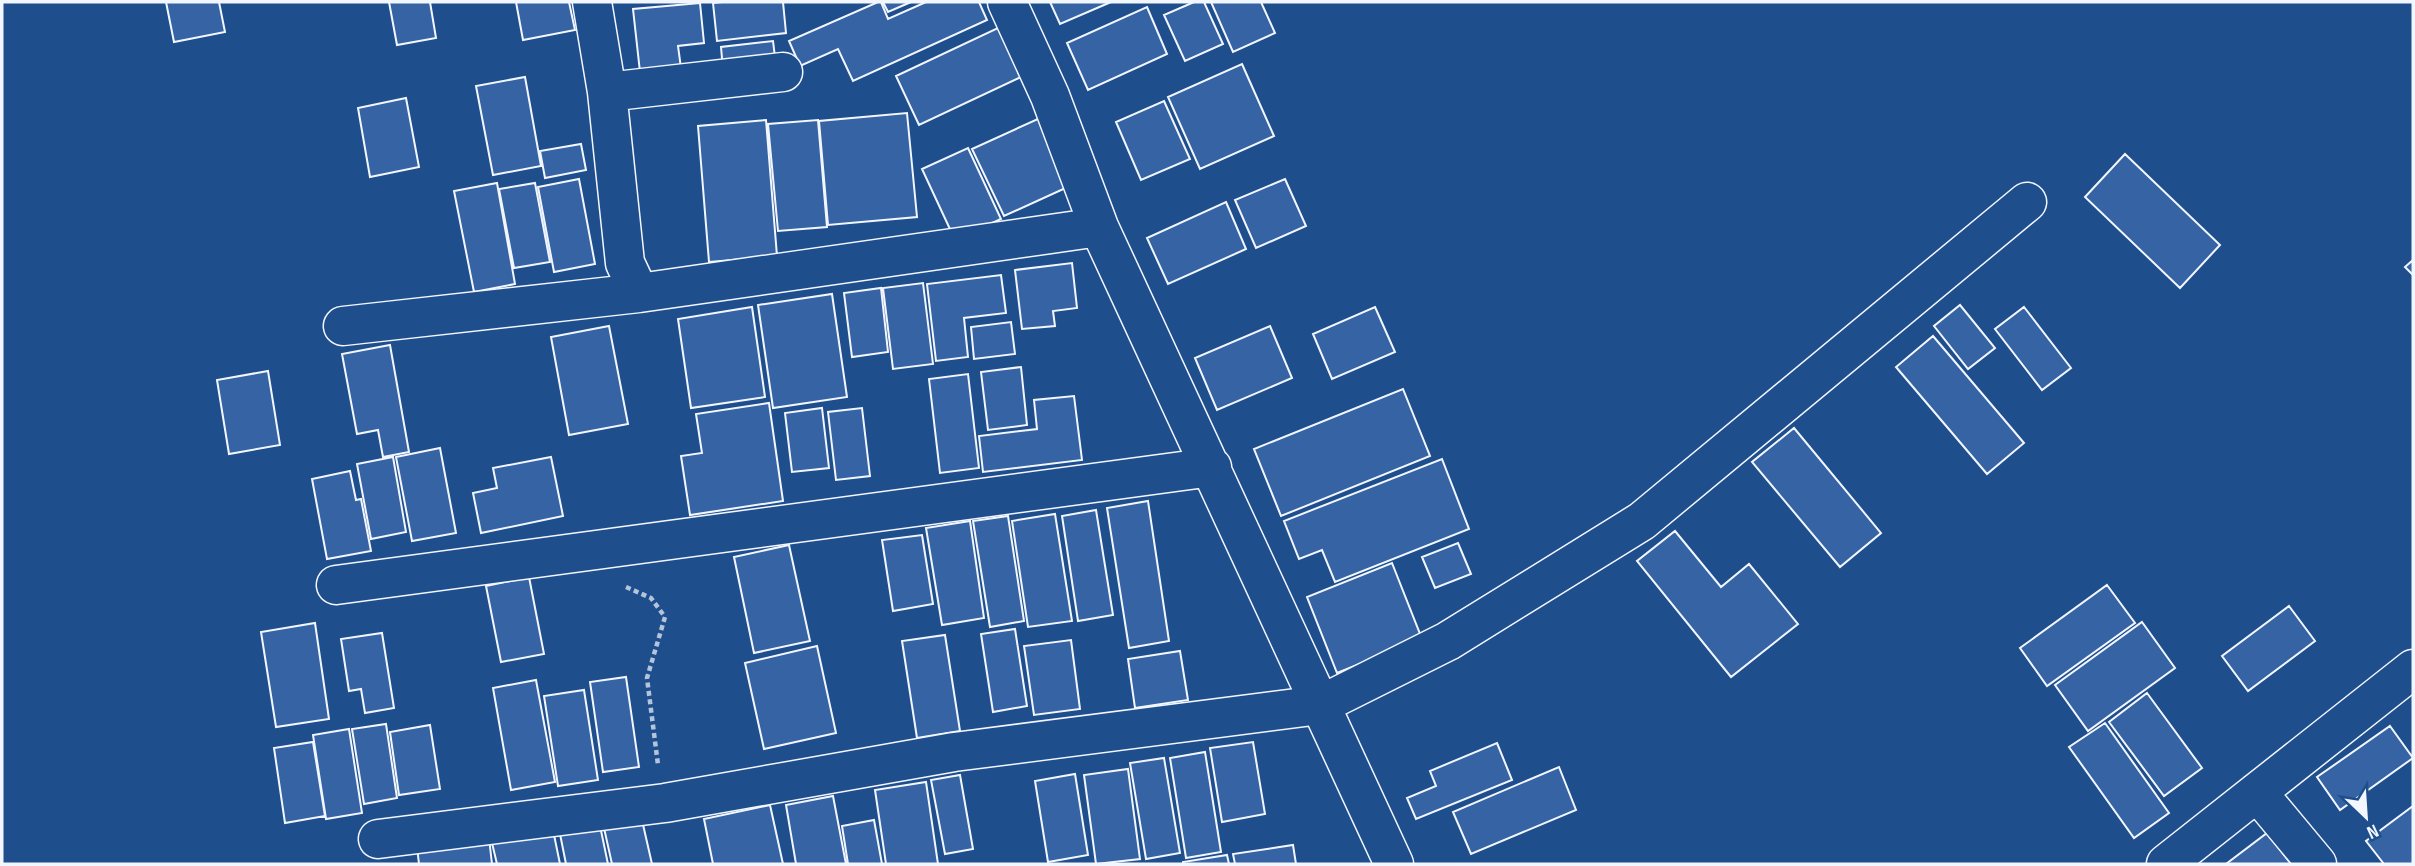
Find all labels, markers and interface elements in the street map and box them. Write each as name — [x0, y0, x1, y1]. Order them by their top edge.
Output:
north arrow — [2331, 782, 2401, 852]
text: N — [2363, 818, 2382, 844]

